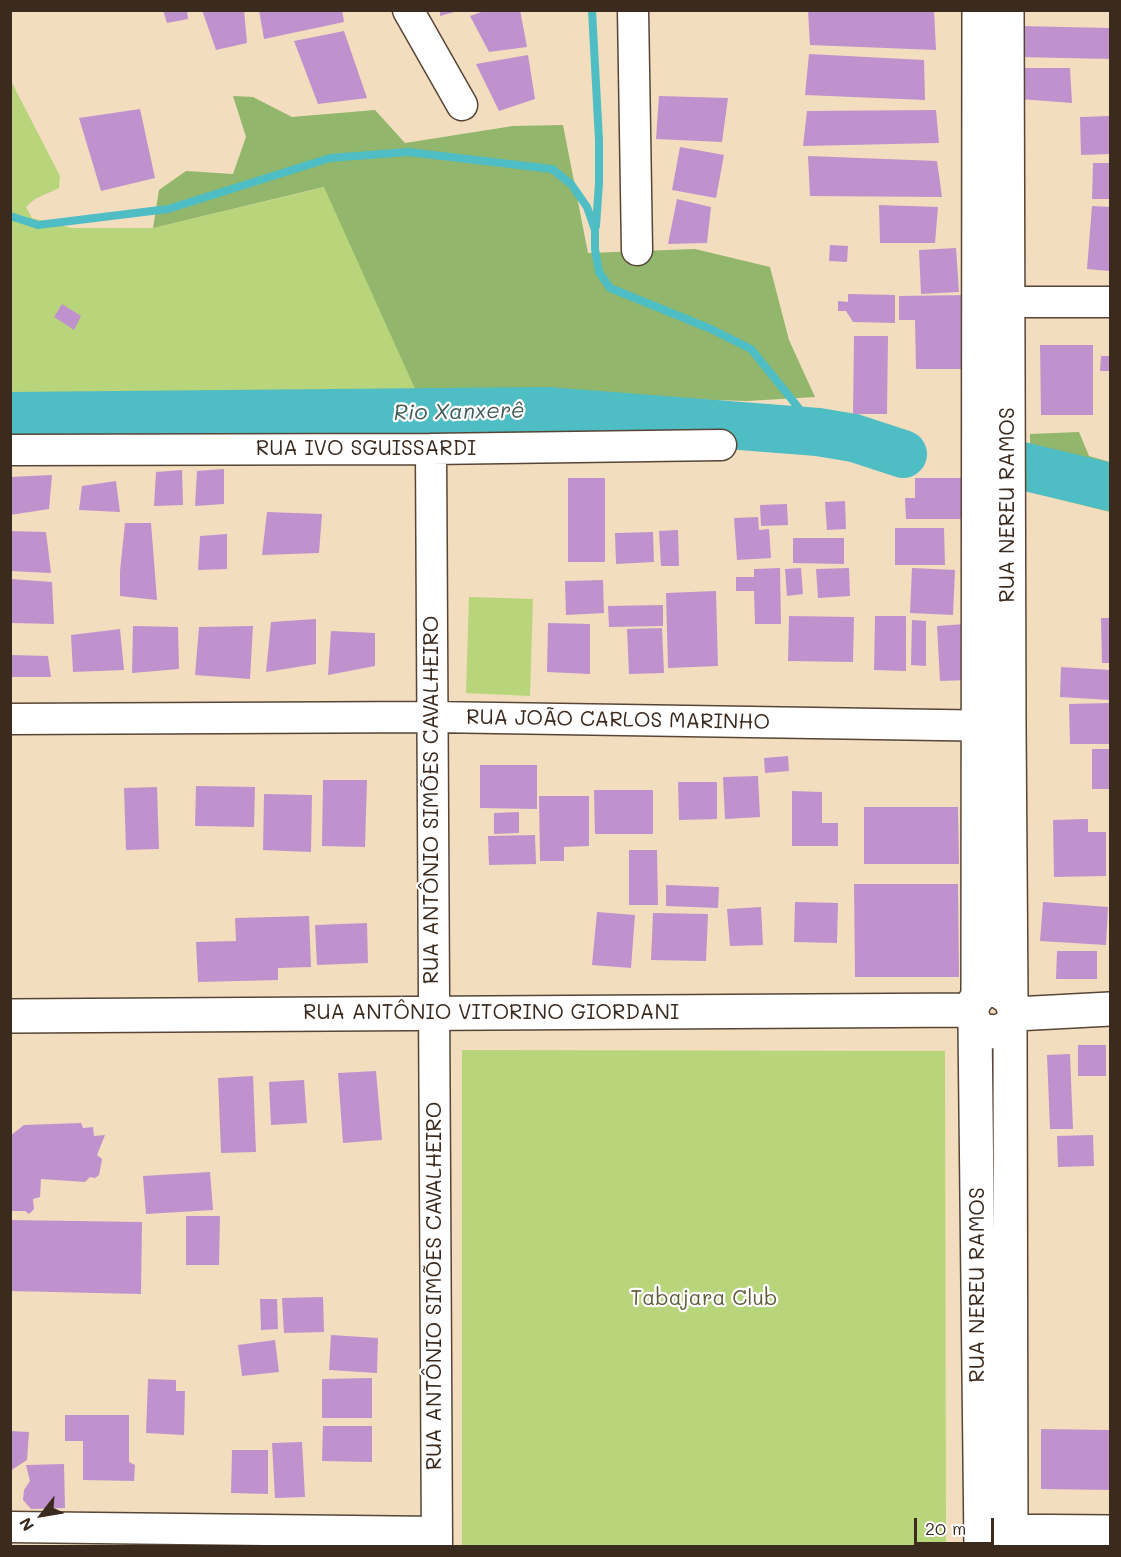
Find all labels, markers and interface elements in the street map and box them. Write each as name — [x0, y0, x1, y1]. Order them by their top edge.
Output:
water label: Rio Xanxerê — [393, 398, 525, 426]
street label: RUA NEREU RAMOS — [995, 407, 1021, 603]
street label: RUA IVO SGUISSARDI — [256, 436, 476, 462]
street label: RUA ANTÔNIO SIMÕES CAVALHEIRO — [419, 616, 445, 984]
street label: RUA JOÃO CARLOS MARINHO — [466, 705, 770, 735]
street label: RUA ANTÔNIO VITORINO GIORDANI — [303, 1000, 679, 1026]
street label: RUA ANTÔNIO SIMÕES CAVALHEIRO — [422, 1102, 448, 1470]
street label: RUA NEREU RAMOS — [965, 1187, 991, 1383]
park label: Tabajara Club — [631, 1286, 777, 1312]
north arrow — [12, 1485, 72, 1545]
scale bar — [917, 1506, 996, 1544]
text: N — [14, 1514, 38, 1535]
text: 20 m — [925, 1516, 966, 1540]

